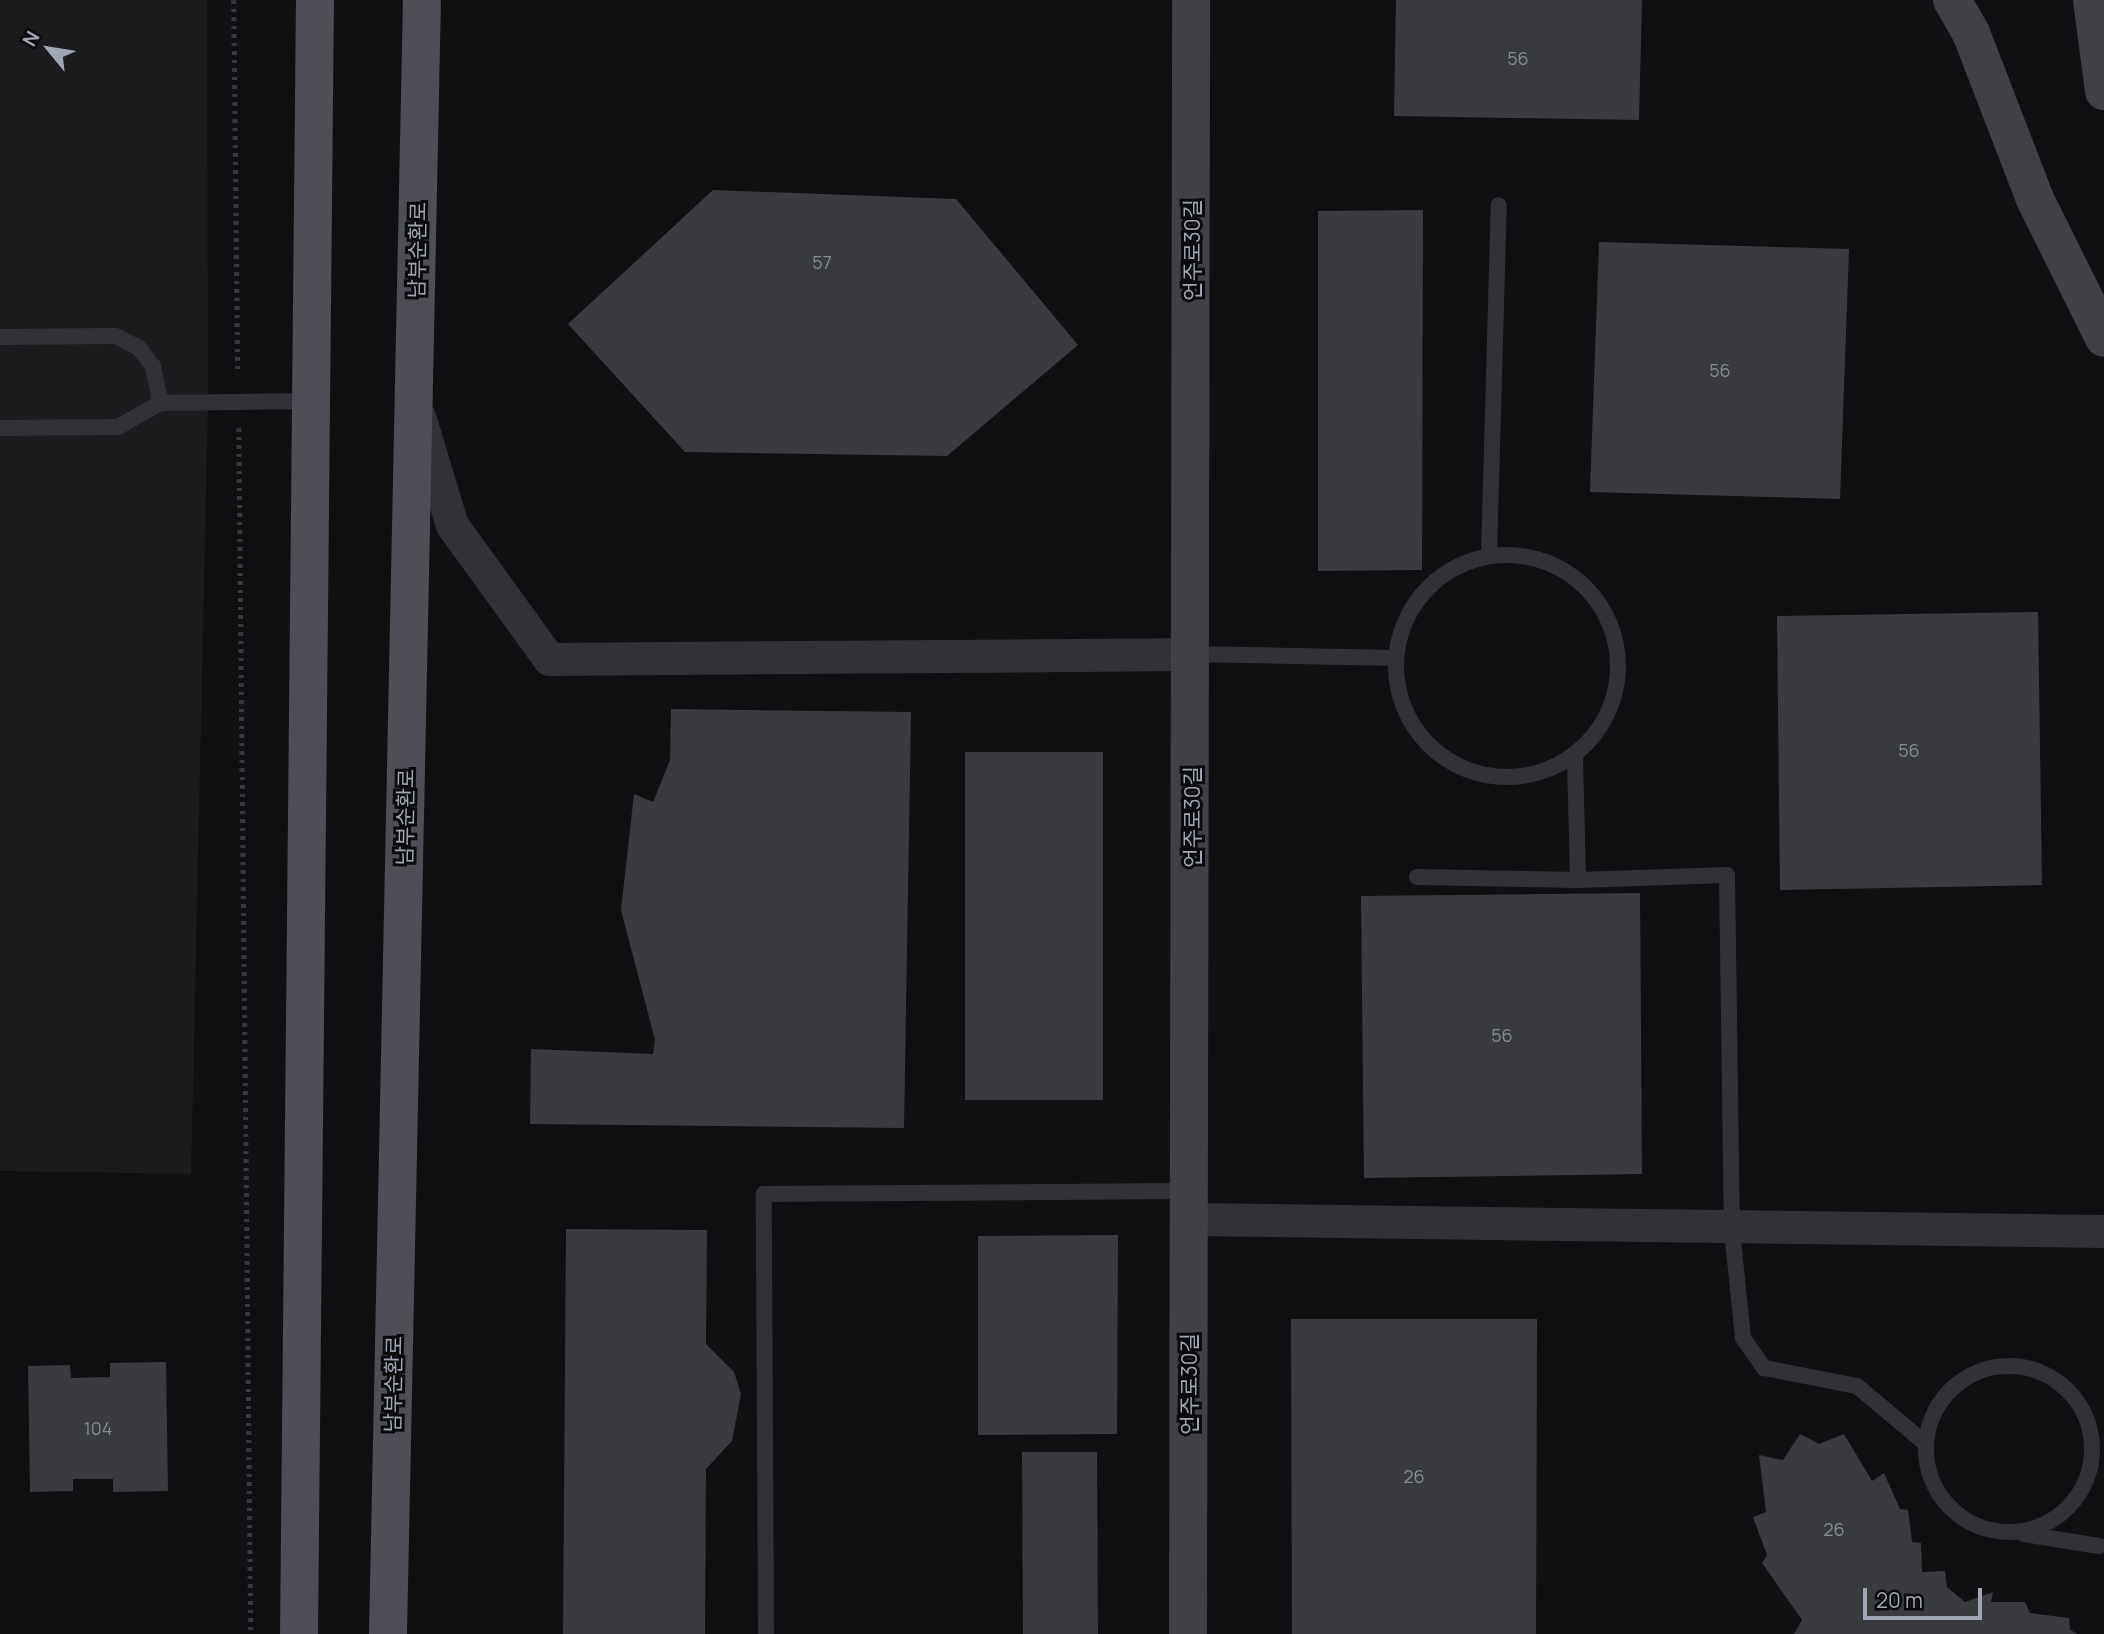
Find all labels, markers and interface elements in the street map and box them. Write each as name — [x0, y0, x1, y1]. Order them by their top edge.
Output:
north arrow — [14, 14, 84, 84]
text: N — [16, 26, 45, 51]
house number: 56 — [1507, 47, 1529, 69]
street label: 언주로30길 — [1179, 199, 1205, 301]
street label: 남부순환로 — [404, 201, 430, 299]
house number: 57 — [812, 251, 832, 273]
house number: 56 — [1709, 359, 1731, 381]
house number: 56 — [1898, 739, 1920, 761]
street label: 언주로30길 — [1179, 766, 1205, 868]
street label: 남부순환로 — [392, 768, 418, 866]
house number: 56 — [1491, 1024, 1513, 1046]
street label: 언주로30길 — [1176, 1333, 1202, 1435]
street label: 남부순환로 — [380, 1335, 406, 1433]
house number: 104 — [84, 1417, 112, 1439]
house number: 26 — [1403, 1465, 1425, 1487]
house number: 26 — [1823, 1518, 1845, 1540]
scale bar — [1866, 1574, 1985, 1618]
text: 20 m — [1876, 1586, 1923, 1614]

